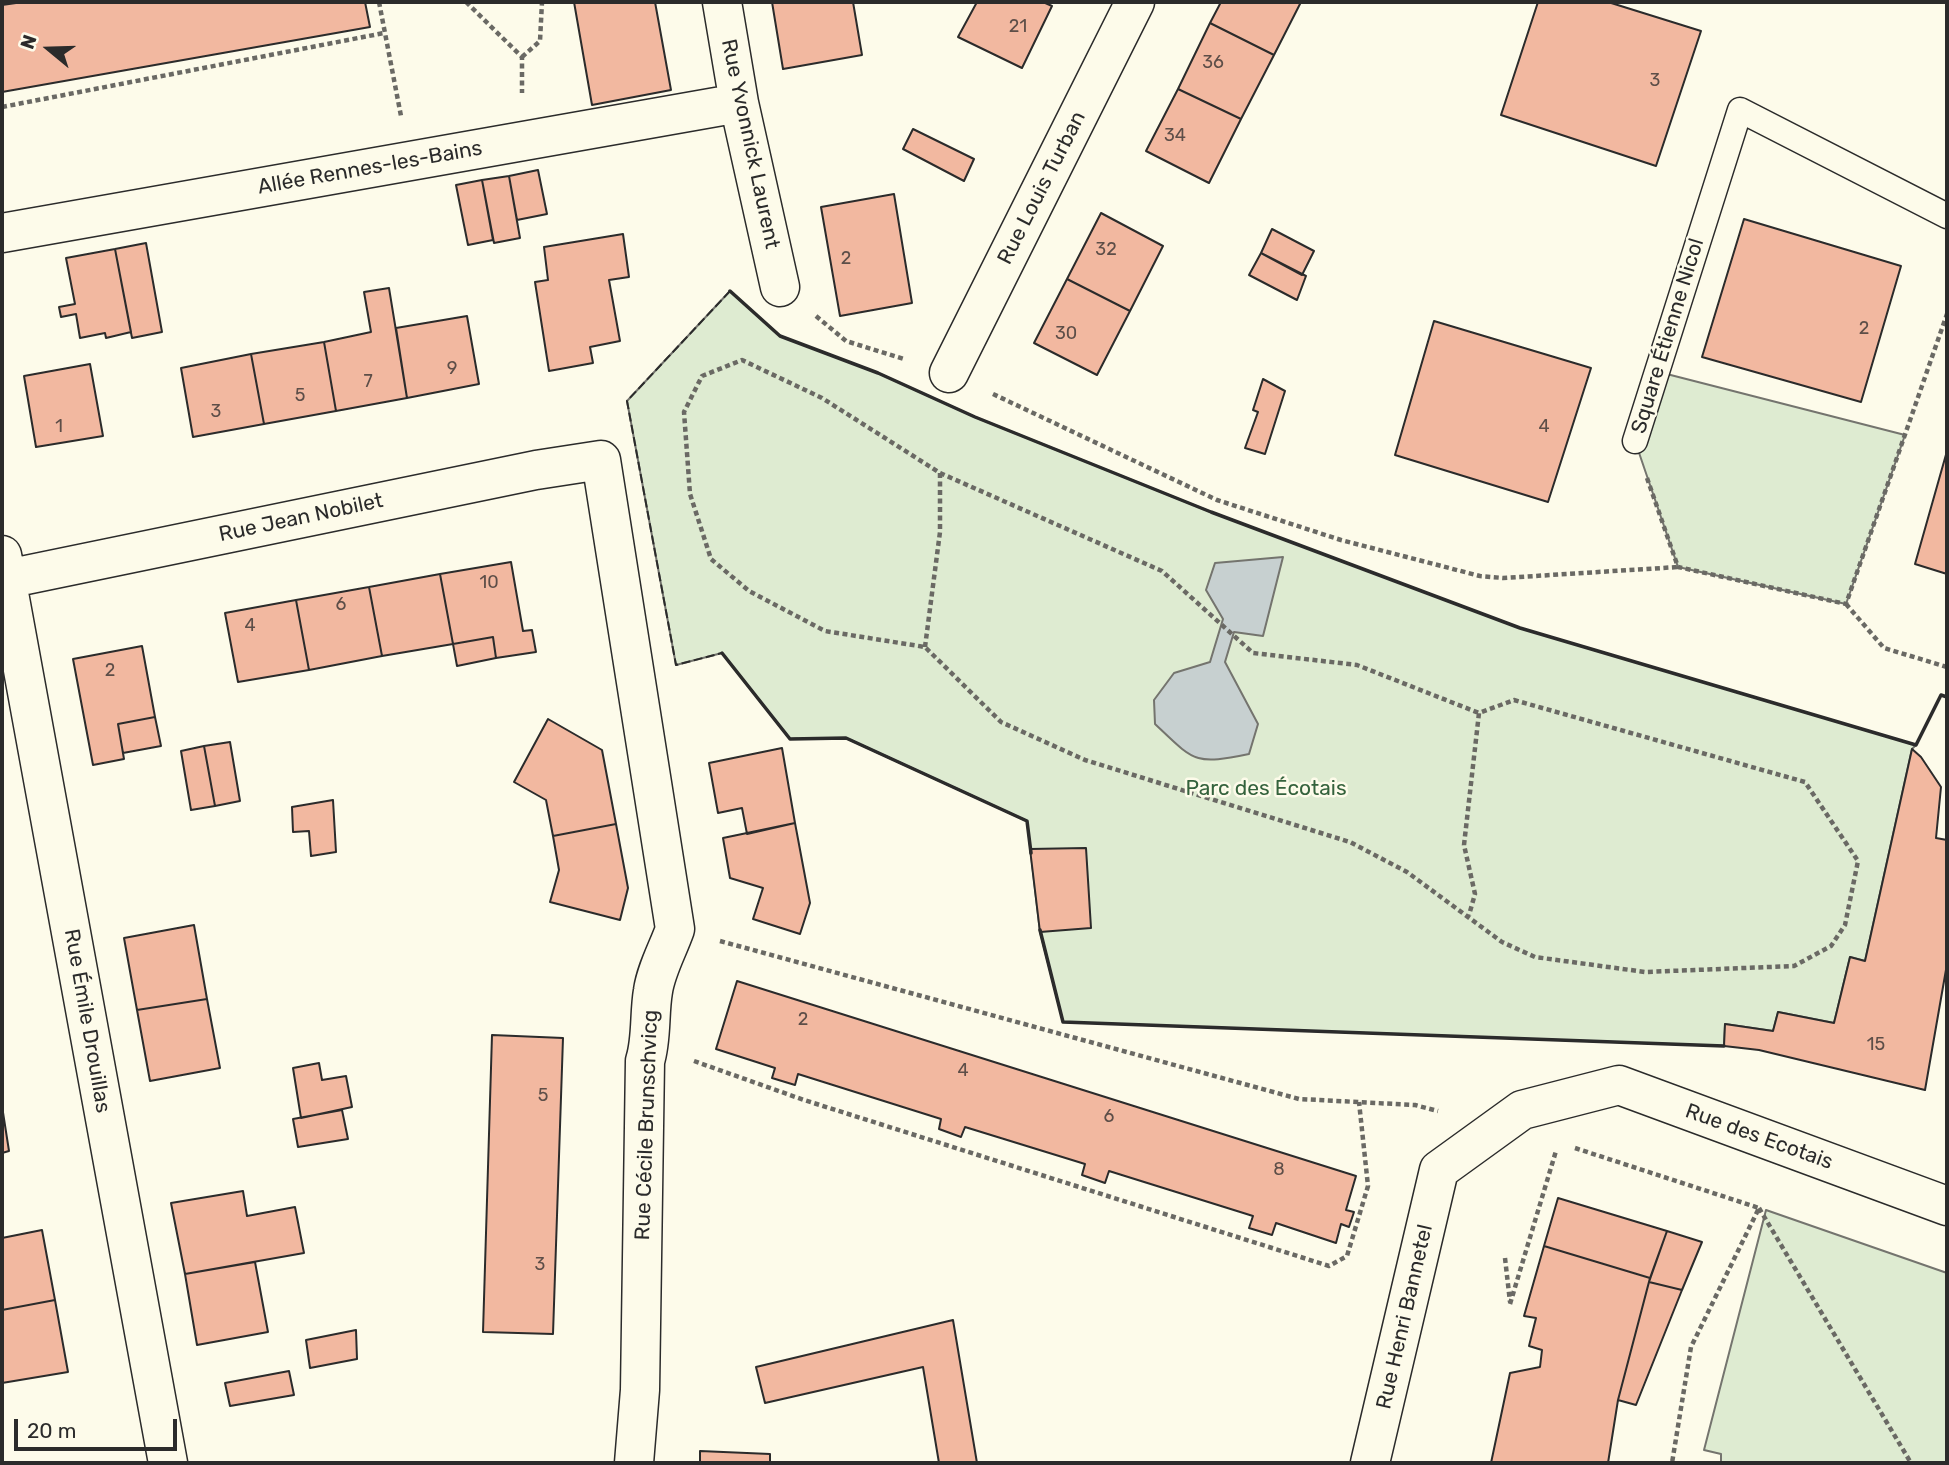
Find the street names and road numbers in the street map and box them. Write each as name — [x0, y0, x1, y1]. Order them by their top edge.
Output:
street label: Rue Yvonnick Laurent — [715, 37, 785, 251]
street label: Rue Louis Turban — [993, 107, 1091, 269]
street label: Allée Rennes-les-Bains — [256, 136, 484, 200]
street label: Square Étienne Nicol — [1626, 235, 1710, 437]
street label: Rue Jean Nobilet — [217, 488, 385, 548]
street label: Rue Émile Drouillas — [58, 927, 116, 1115]
street label: Rue Cécile Brunschvicg — [630, 1009, 664, 1241]
street label: Rue des Ecotais — [1682, 1099, 1836, 1175]
street label: Rue Henri Bannetel — [1371, 1222, 1439, 1412]

